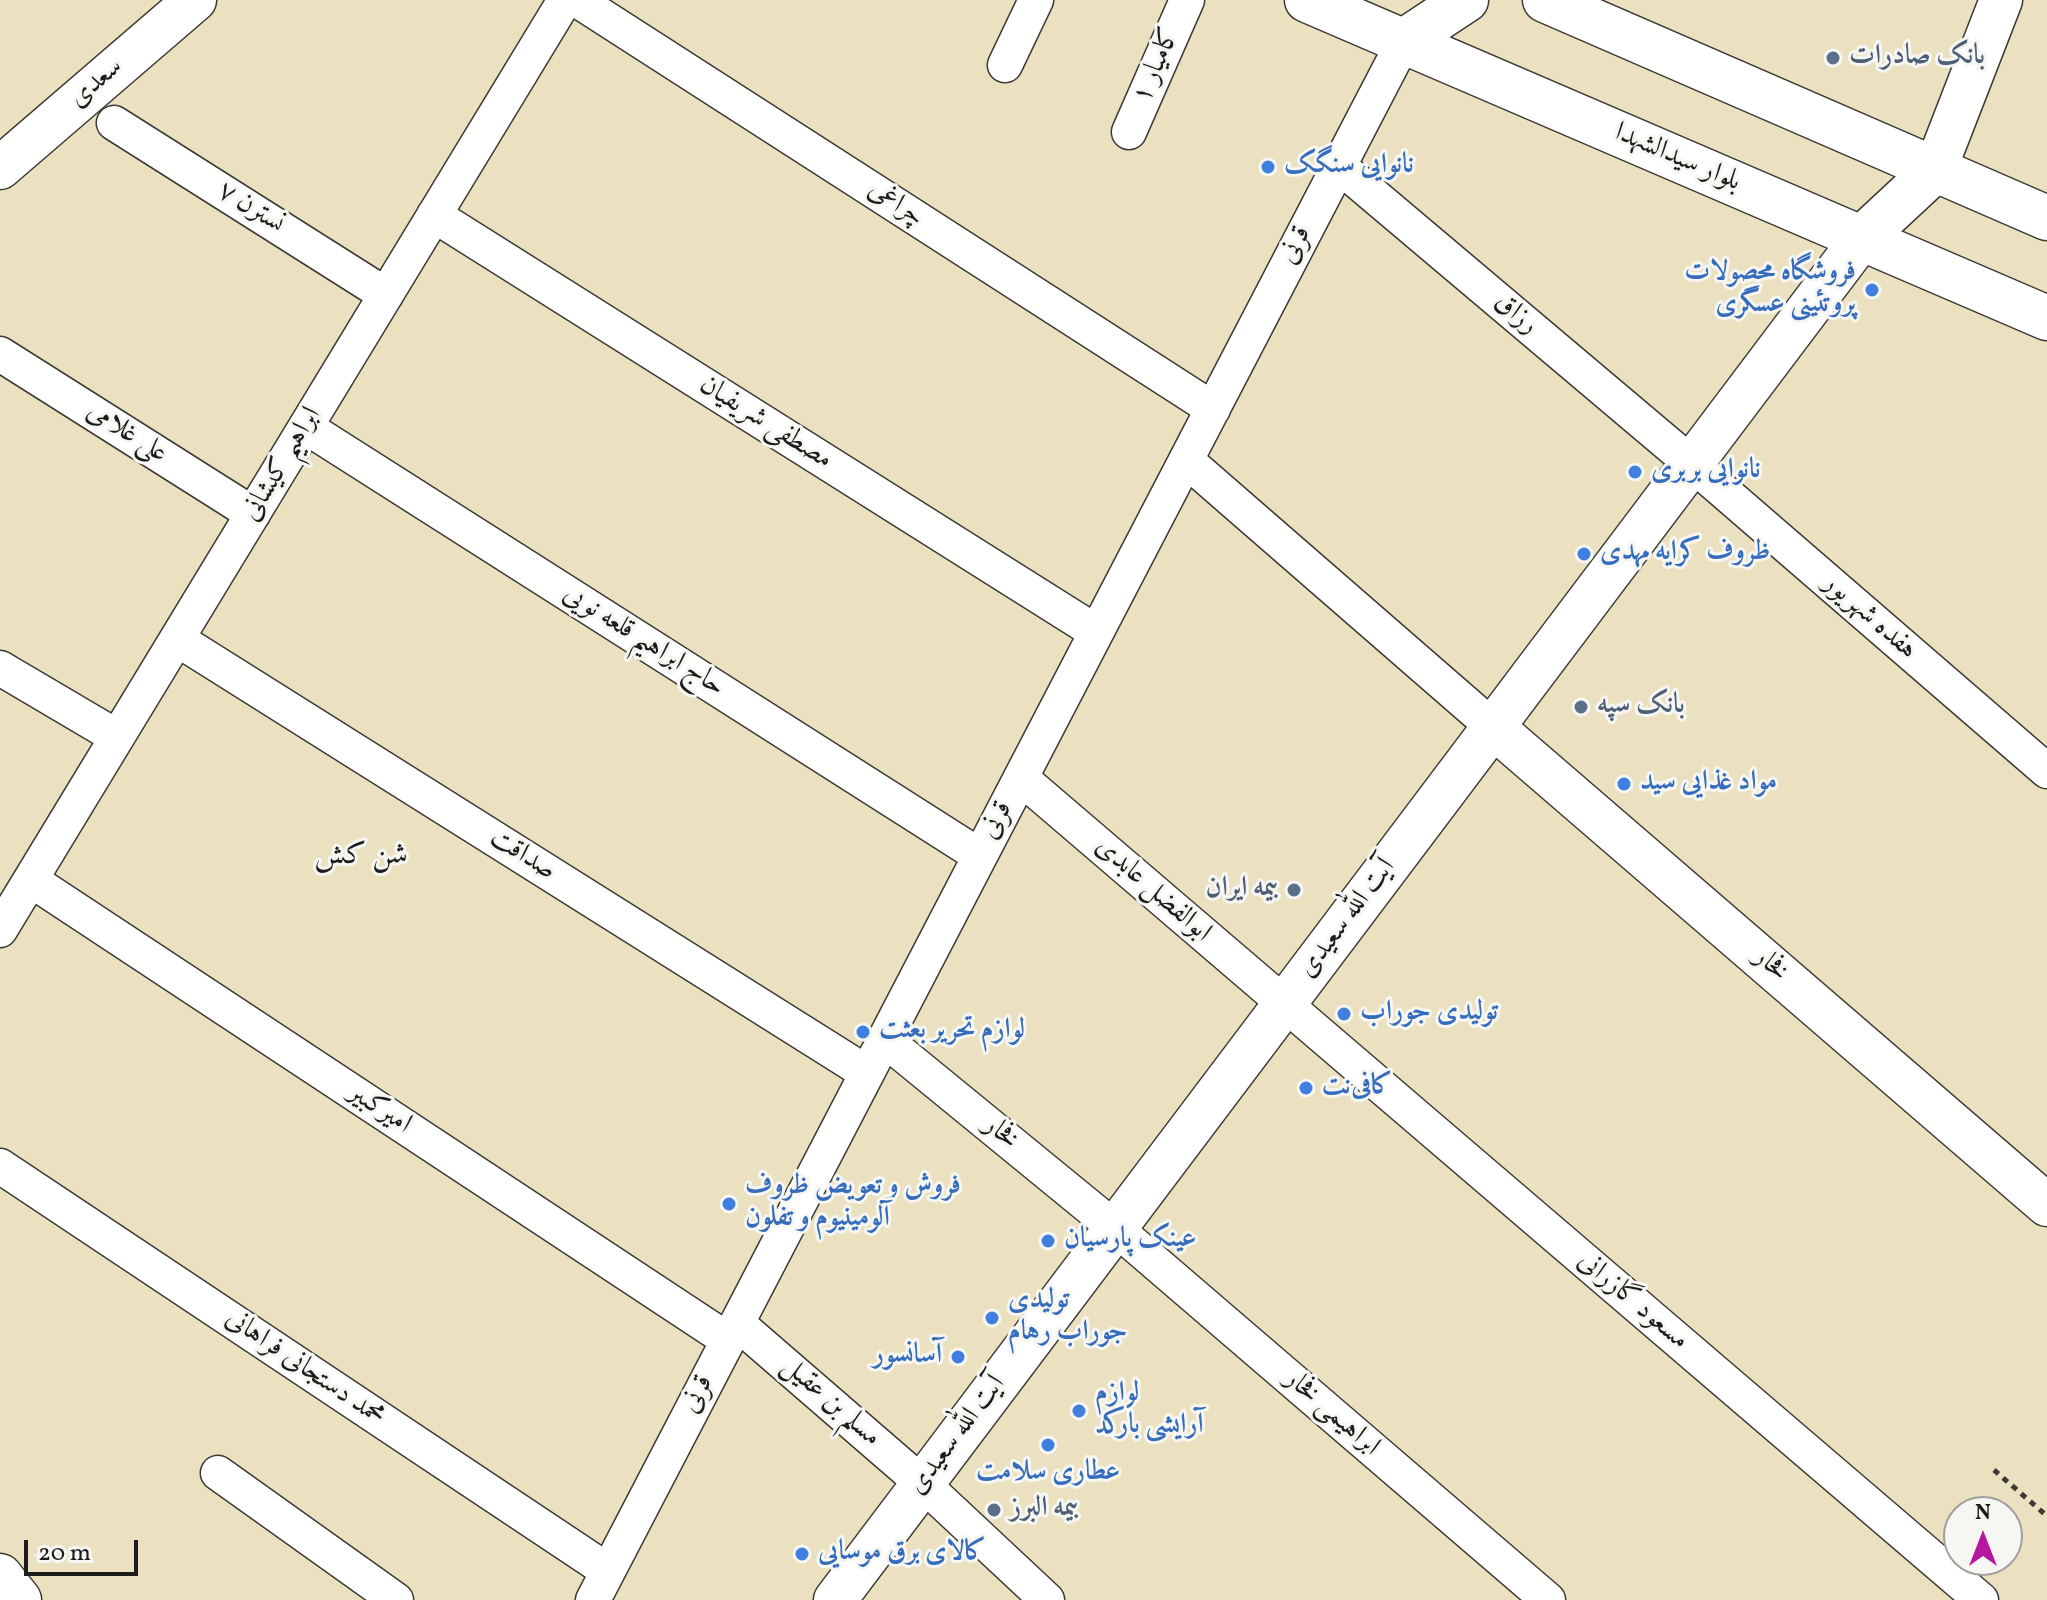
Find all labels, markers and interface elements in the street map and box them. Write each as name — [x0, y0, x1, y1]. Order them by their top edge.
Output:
street label: کامیار ۱ — [1127, 23, 1189, 109]
place label: بانک صادرات — [1849, 41, 1985, 75]
marker: بانک صادرات — [1824, 49, 1842, 67]
street label: سعدی — [63, 51, 131, 117]
street label: بلوار سیدالشهدا — [1609, 117, 1745, 201]
place label: نانوایی سنگک — [1284, 150, 1414, 184]
marker: نانوایی سنگک — [1259, 158, 1277, 176]
street label: چراغی — [860, 174, 930, 236]
street label: نسترن ۷ — [210, 175, 290, 243]
street label: قرنی — [1273, 221, 1321, 271]
place label: فروشگاه محصولات پروتئینی عسگری — [1684, 257, 1856, 323]
marker: فروشگاه محصولات پروتئینی عسگری — [1863, 281, 1881, 299]
street label: رزاق — [1486, 287, 1544, 343]
street label: مصطفی شریفیان — [692, 370, 838, 478]
street label: علی غلامی — [79, 396, 173, 472]
street label: ابراهیم کیشانی — [236, 402, 330, 528]
place label: نانوایی بربری — [1651, 455, 1761, 489]
marker: نانوایی بربری — [1626, 463, 1644, 481]
place label: ظروف کرایه مهدی — [1600, 537, 1770, 571]
marker: ظروف کرایه مهدی — [1575, 545, 1593, 563]
street label: هفده شهریور — [1815, 568, 1923, 668]
street label: حاج ابراهیم قلعه نویی — [556, 579, 730, 705]
place label: بانک سپه — [1597, 690, 1685, 724]
marker: بانک سپه — [1572, 698, 1590, 716]
place label: مواد غذایی سید — [1640, 767, 1777, 801]
marker: مواد غذایی سید — [1615, 775, 1633, 793]
street label: قرنی — [974, 796, 1022, 846]
street label: صداقت — [483, 823, 561, 889]
street label: ابوالفضل عابدی — [1087, 831, 1217, 951]
district label: شن کش — [314, 839, 408, 875]
street label: آیت الله سعیدی — [1292, 852, 1404, 986]
place label: بیمه ایران — [1206, 873, 1278, 907]
marker: بیمه ایران — [1285, 881, 1303, 899]
street label: فخار — [1745, 942, 1795, 990]
place label: تولیدی جوراب — [1360, 997, 1498, 1031]
marker: تولیدی جوراب — [1335, 1005, 1353, 1023]
place label: لوازم تحریر بعثت — [879, 1015, 1025, 1049]
marker: لوازم تحریر بعثت — [854, 1023, 872, 1041]
place label: کافی‌نت — [1322, 1071, 1393, 1105]
street label: امیرکبیر — [341, 1077, 417, 1143]
marker: کافی‌نت — [1297, 1079, 1315, 1097]
street label: فخار — [975, 1110, 1025, 1158]
place label: فروش و تعویض ظروف آلومینیوم و تفلون — [745, 1171, 961, 1237]
marker: فروش و تعویض ظروف آلومینیوم و تفلون — [720, 1195, 738, 1213]
place label: عینک پارسیان — [1064, 1224, 1196, 1258]
marker: عینک پارسیان — [1039, 1232, 1057, 1250]
street label: مسعود گازرانی — [1569, 1246, 1695, 1358]
place label: تولیدی جوراب رهام — [1008, 1285, 1128, 1351]
street label: محمد دستجانی فراهانی — [218, 1303, 390, 1435]
marker: تولیدی جوراب رهام — [983, 1309, 1001, 1327]
place label: آسانسور — [873, 1340, 942, 1374]
marker: آسانسور — [949, 1348, 967, 1366]
street label: مسلم بن عقیل — [773, 1351, 887, 1455]
street label: ابراهیمی فخار — [1276, 1363, 1386, 1465]
street label: آیت الله سعیدی — [902, 1369, 1014, 1503]
street label: قرنی — [675, 1370, 723, 1420]
place label: لوازم آرایشی بارکد — [1095, 1378, 1204, 1444]
marker: لوازم آرایشی بارکد — [1070, 1402, 1088, 1420]
marker: عطاری سلامت — [1039, 1436, 1057, 1454]
place label: عطاری سلامت — [976, 1457, 1120, 1491]
place label: بیمه البرز — [1010, 1493, 1078, 1527]
north arrow — [1943, 1496, 2023, 1576]
text: N — [1975, 1498, 1991, 1529]
marker: بیمه البرز — [985, 1501, 1003, 1519]
scale bar — [28, 1524, 142, 1574]
text: 20 m — [38, 1537, 91, 1571]
place label: کالای برق موسایی — [818, 1537, 986, 1571]
marker: کالای برق موسایی — [793, 1545, 811, 1563]

